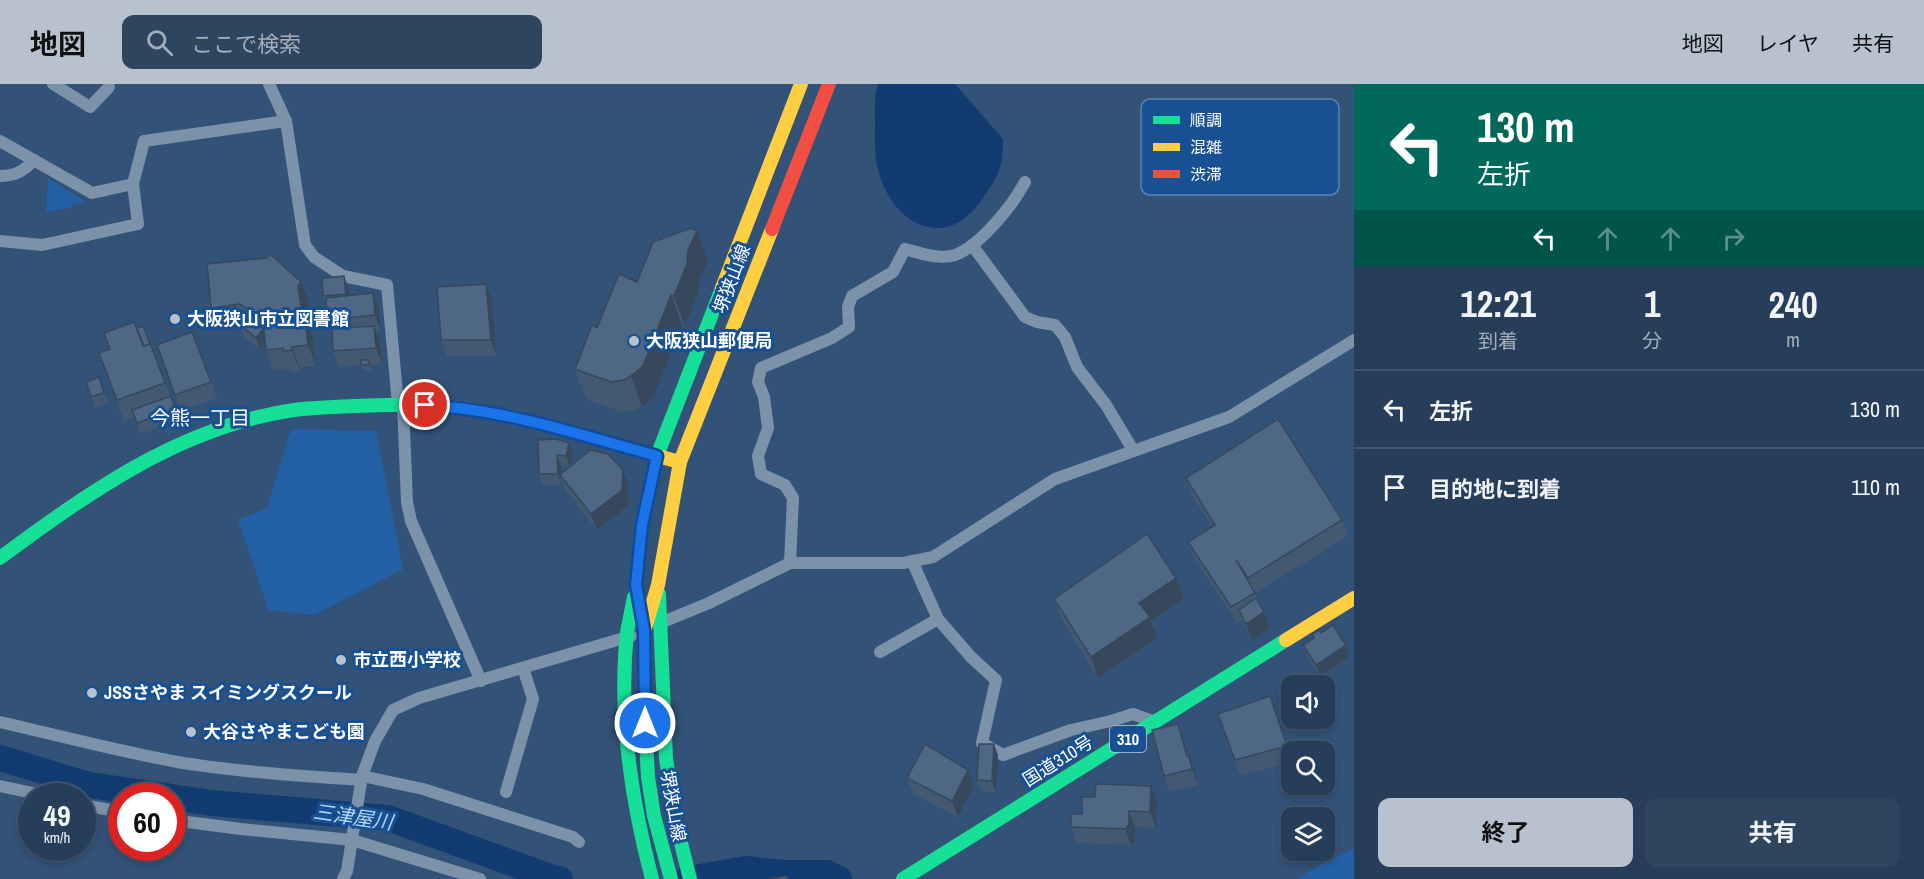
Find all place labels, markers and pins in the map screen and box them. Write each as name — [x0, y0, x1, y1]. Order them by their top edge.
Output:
place label: 大阪狭山市立図書館 — [187, 306, 349, 331]
marker: 大阪狭山市立図書館 — [168, 312, 182, 326]
place label: 大阪狭山郵便局 — [646, 328, 772, 353]
marker: 大阪狭山郵便局 — [627, 334, 641, 348]
pin — [399, 379, 450, 430]
place label: 市立西小学校 — [353, 647, 461, 672]
marker: 市立西小学校 — [334, 653, 348, 667]
place label: JSSさやま スイミングスクール — [104, 680, 352, 705]
marker: JSSさやま スイミングスクール — [85, 686, 99, 700]
place label: 大谷さやまこども園 — [203, 719, 365, 744]
marker: 大谷さやまこども園 — [184, 725, 198, 739]

